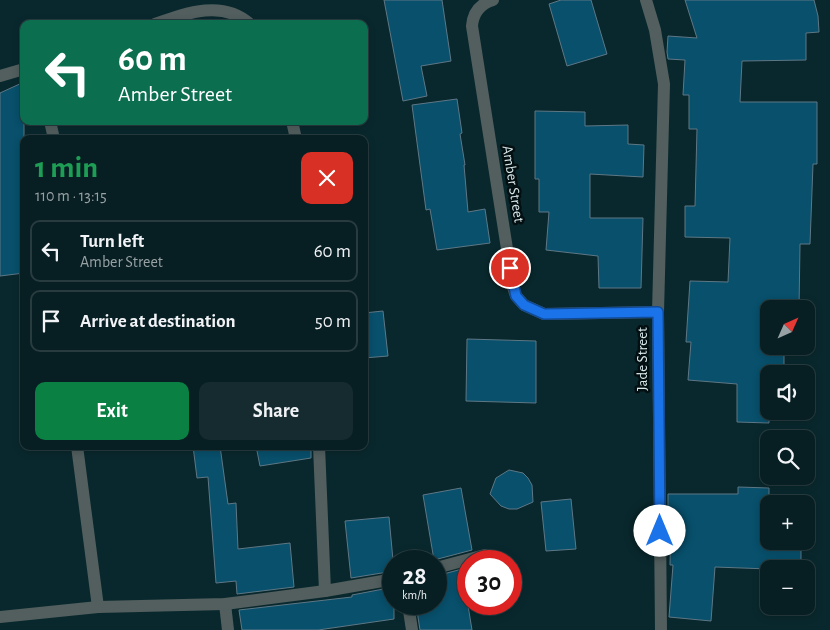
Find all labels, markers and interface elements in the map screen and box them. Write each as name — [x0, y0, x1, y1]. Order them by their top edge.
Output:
icon: left — [35, 40, 100, 105]
text: 60 m — [118, 42, 187, 77]
text: Amber Street — [118, 83, 232, 105]
street label: Amber Street — [500, 144, 527, 224]
button: close — [301, 152, 353, 204]
text: 1 min — [35, 153, 98, 183]
text: 110 m · 13:15 — [35, 188, 107, 204]
text: Turn left — [80, 232, 144, 251]
icon: left — [37, 237, 65, 265]
text: 60 m — [314, 242, 351, 261]
pin — [489, 247, 531, 289]
text: Amber Street — [80, 254, 163, 270]
icon: arrive — [496, 254, 524, 282]
north arrow — [760, 300, 815, 355]
map controls — [760, 300, 815, 615]
icon: arrive — [37, 307, 65, 335]
text: Arrive at destination — [80, 312, 236, 331]
text: 50 m — [315, 312, 351, 331]
street label: Jade Street — [635, 327, 650, 391]
button: sound — [760, 365, 815, 420]
button: Exit — [35, 382, 189, 440]
button: Share — [199, 382, 353, 440]
button: search — [760, 430, 815, 485]
button: + — [760, 495, 815, 550]
position arrow — [633, 504, 685, 556]
speed limit sign: 30 — [457, 550, 522, 615]
button: − — [760, 560, 815, 615]
text: 28 — [402, 564, 427, 589]
text: km/h — [402, 589, 427, 601]

